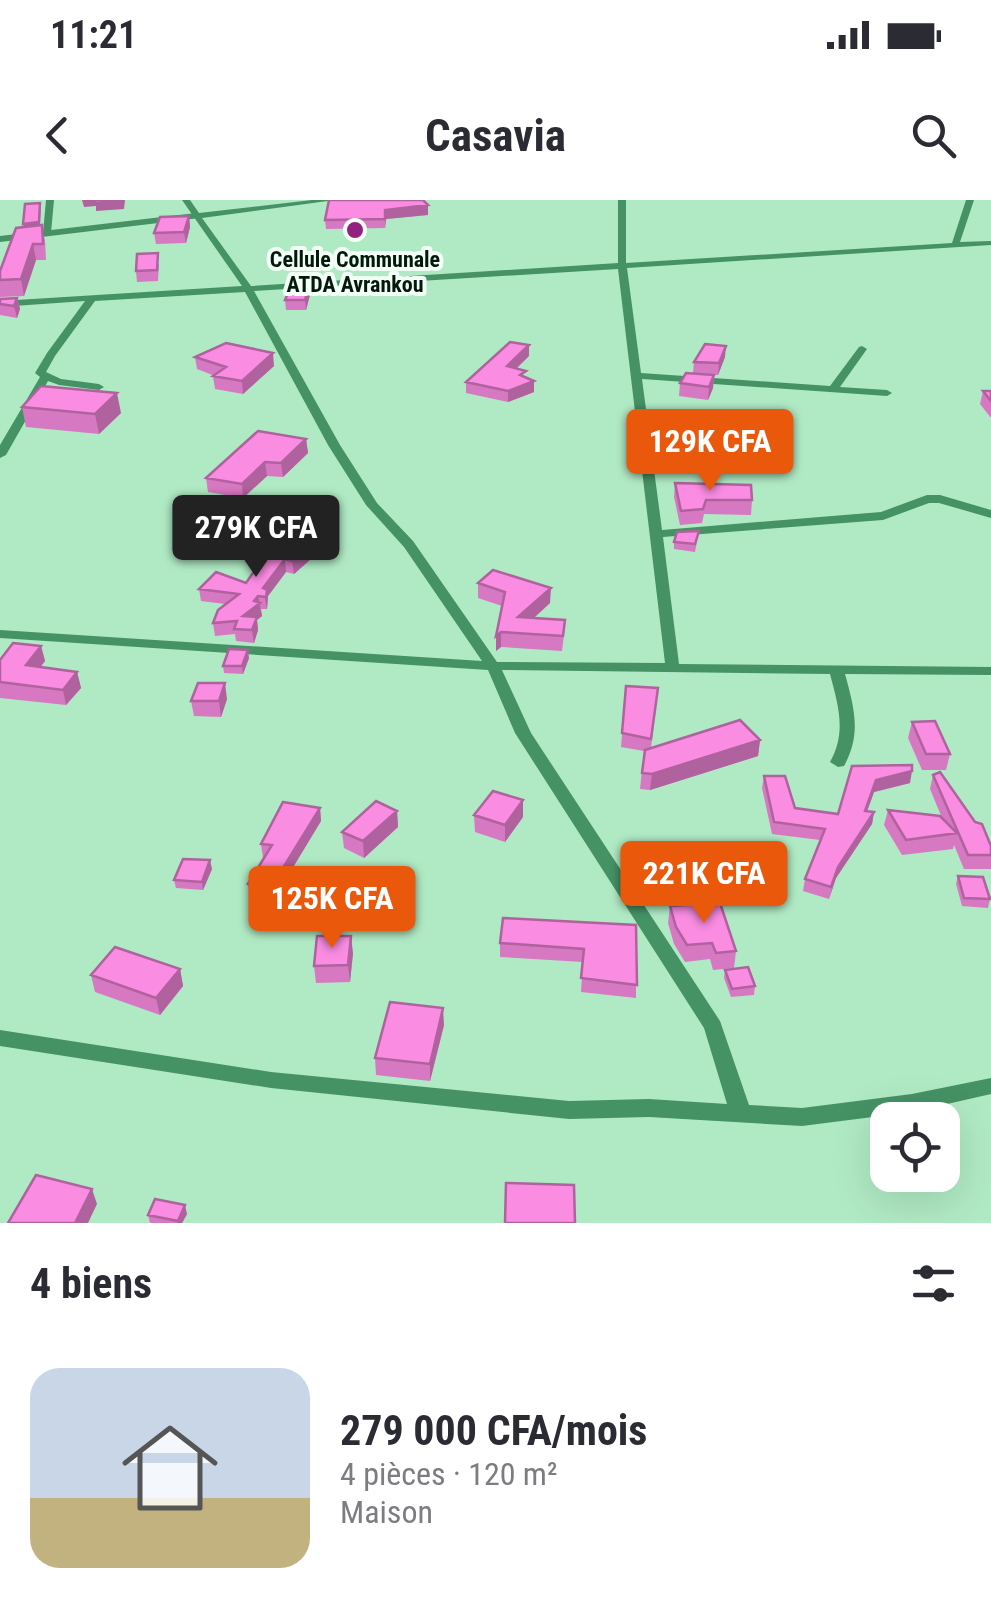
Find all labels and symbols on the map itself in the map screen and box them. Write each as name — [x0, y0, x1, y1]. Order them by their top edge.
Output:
marker: Cellule Communale ATDA Avrankou — [344, 219, 366, 241]
place label: Cellule Communale ATDA Avrankou — [270, 247, 440, 297]
pin: 129K CFA — [607, 409, 813, 494]
pin: 279K CFA — [153, 495, 359, 580]
pin: 221K CFA — [601, 841, 807, 926]
pin: 125K CFA — [229, 866, 435, 951]

